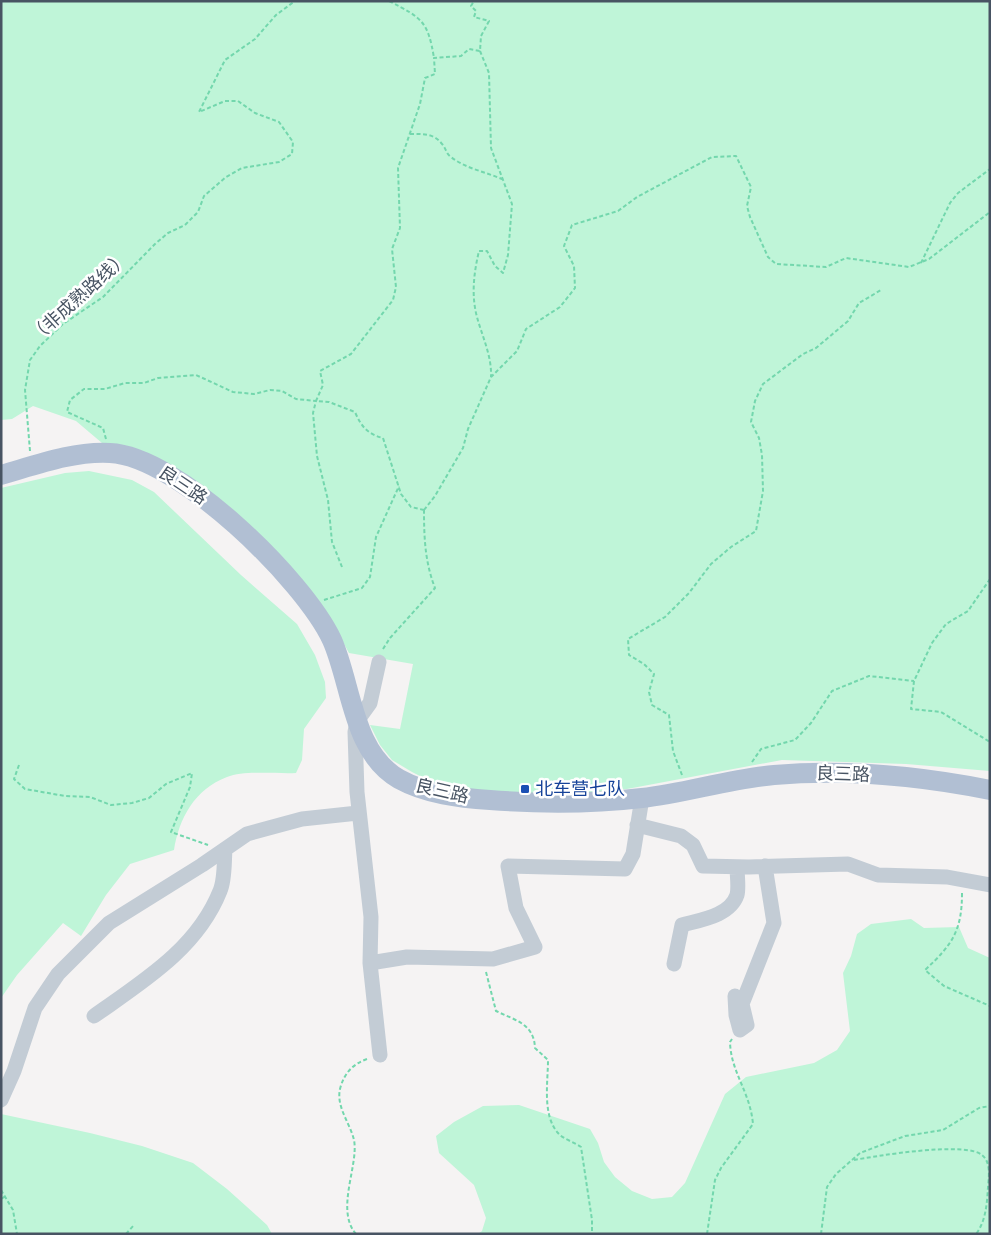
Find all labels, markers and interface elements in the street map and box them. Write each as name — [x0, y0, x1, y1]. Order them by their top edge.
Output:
street label: （非成熟路线） — [25, 247, 133, 347]
street label: 良三路 — [155, 462, 211, 508]
street label: 良三路 — [816, 763, 870, 785]
street label: 良三路 — [413, 775, 471, 807]
place label: 北车营七队 — [535, 779, 625, 799]
marker: 北车营七队 — [519, 783, 531, 795]

